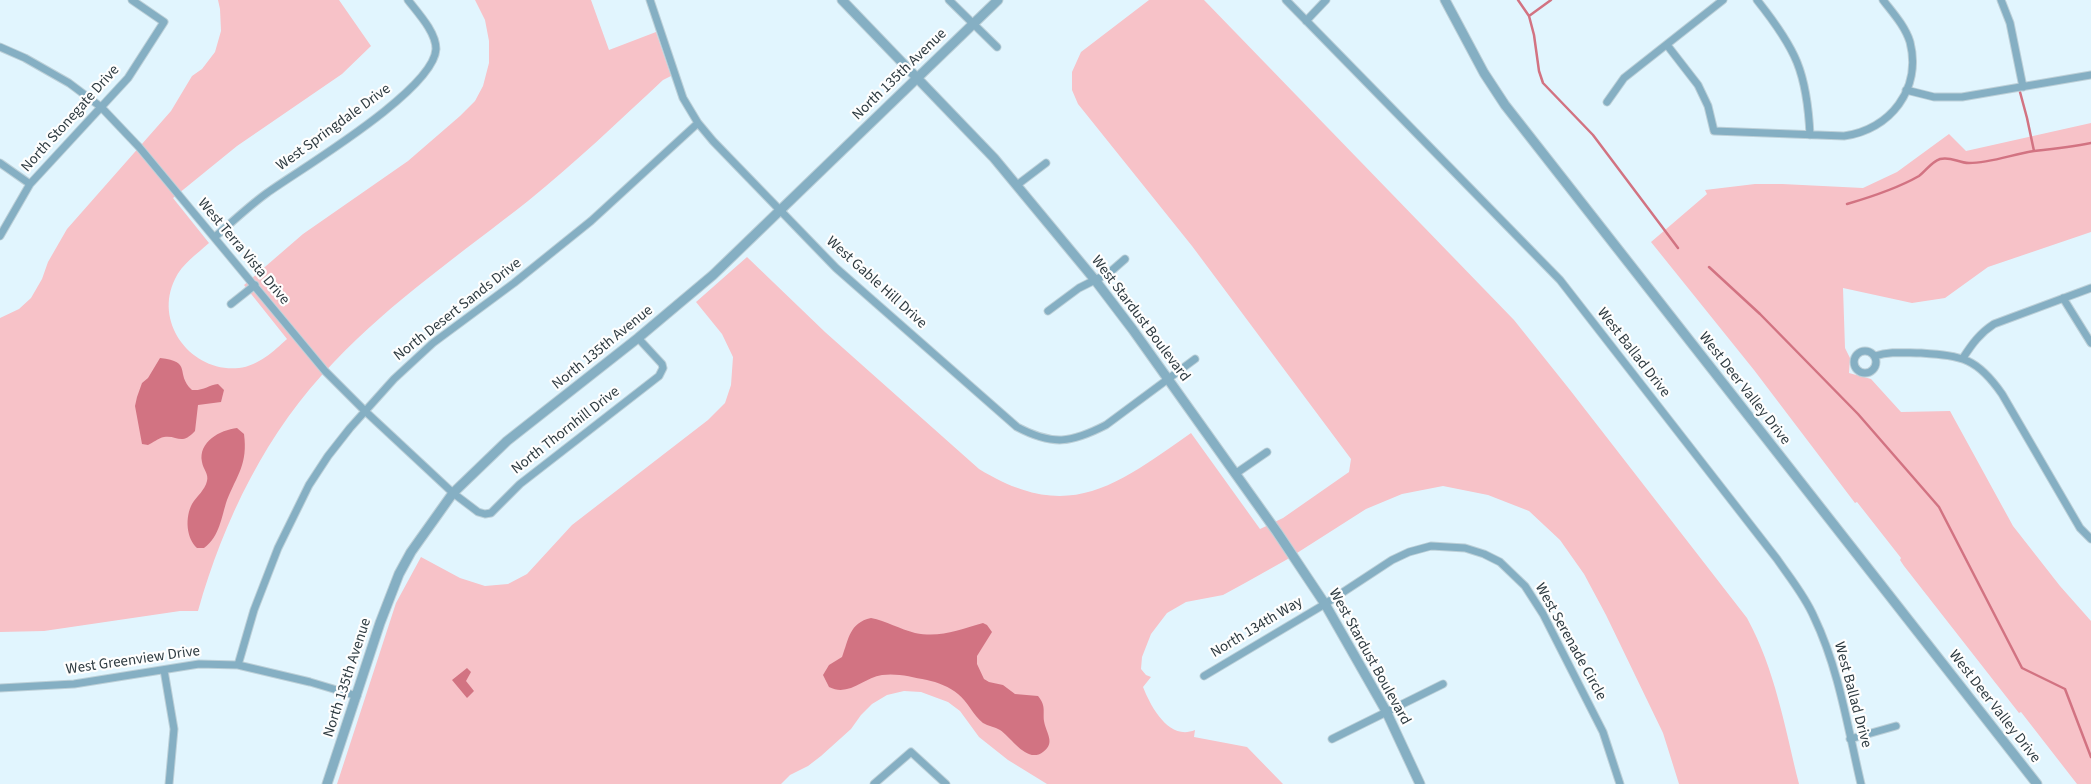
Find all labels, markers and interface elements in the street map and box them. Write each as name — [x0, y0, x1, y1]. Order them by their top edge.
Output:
street label: North 135th Avenue — [849, 25, 951, 125]
street label: North Stonegate Drive — [18, 62, 124, 176]
street label: West Springdale Drive — [273, 81, 395, 175]
street label: West Terra Vista Drive — [193, 195, 293, 309]
street label: West Gable Hill Drive — [822, 233, 930, 333]
street label: West Stardust Boulevard — [1087, 253, 1193, 385]
street label: North Desert Sands Drive — [391, 255, 525, 365]
street label: North 135th Avenue — [549, 302, 657, 394]
street label: West Ballad Drive — [1592, 305, 1674, 401]
street label: West Deer Valley Drive — [1694, 329, 1794, 449]
street label: North Thornhill Drive — [508, 383, 624, 479]
street label: West Serenade Circle — [1530, 580, 1610, 704]
street label: West Stardust Boulevard — [1324, 586, 1414, 728]
street label: North 134th Way — [1208, 594, 1306, 662]
street label: North 135th Avenue — [320, 616, 376, 740]
street label: West Ballad Drive — [1829, 640, 1875, 750]
street label: West Greenview Drive — [65, 643, 201, 679]
street label: West Deer Valley Drive — [1944, 647, 2044, 767]

